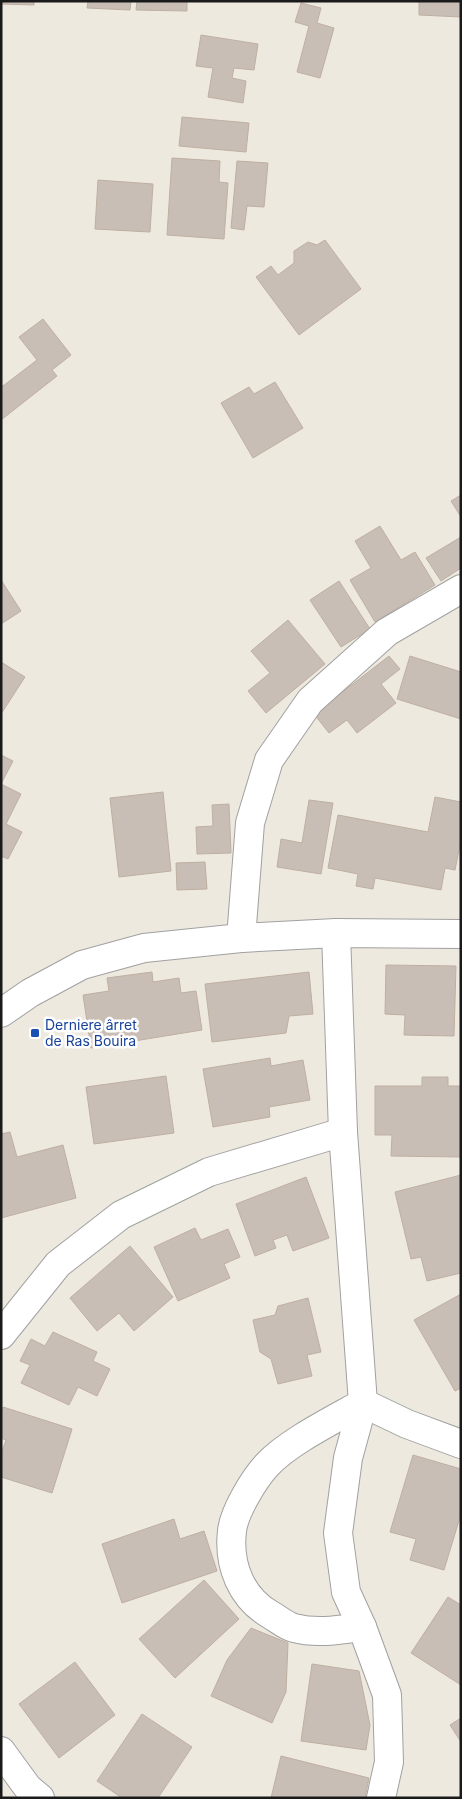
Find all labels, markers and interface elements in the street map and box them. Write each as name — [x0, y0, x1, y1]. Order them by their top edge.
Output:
place label: Derniere ârret de Ras Bouira — [45, 1016, 137, 1049]
marker: Derniere ârret de Ras Bouira — [29, 1027, 41, 1039]

